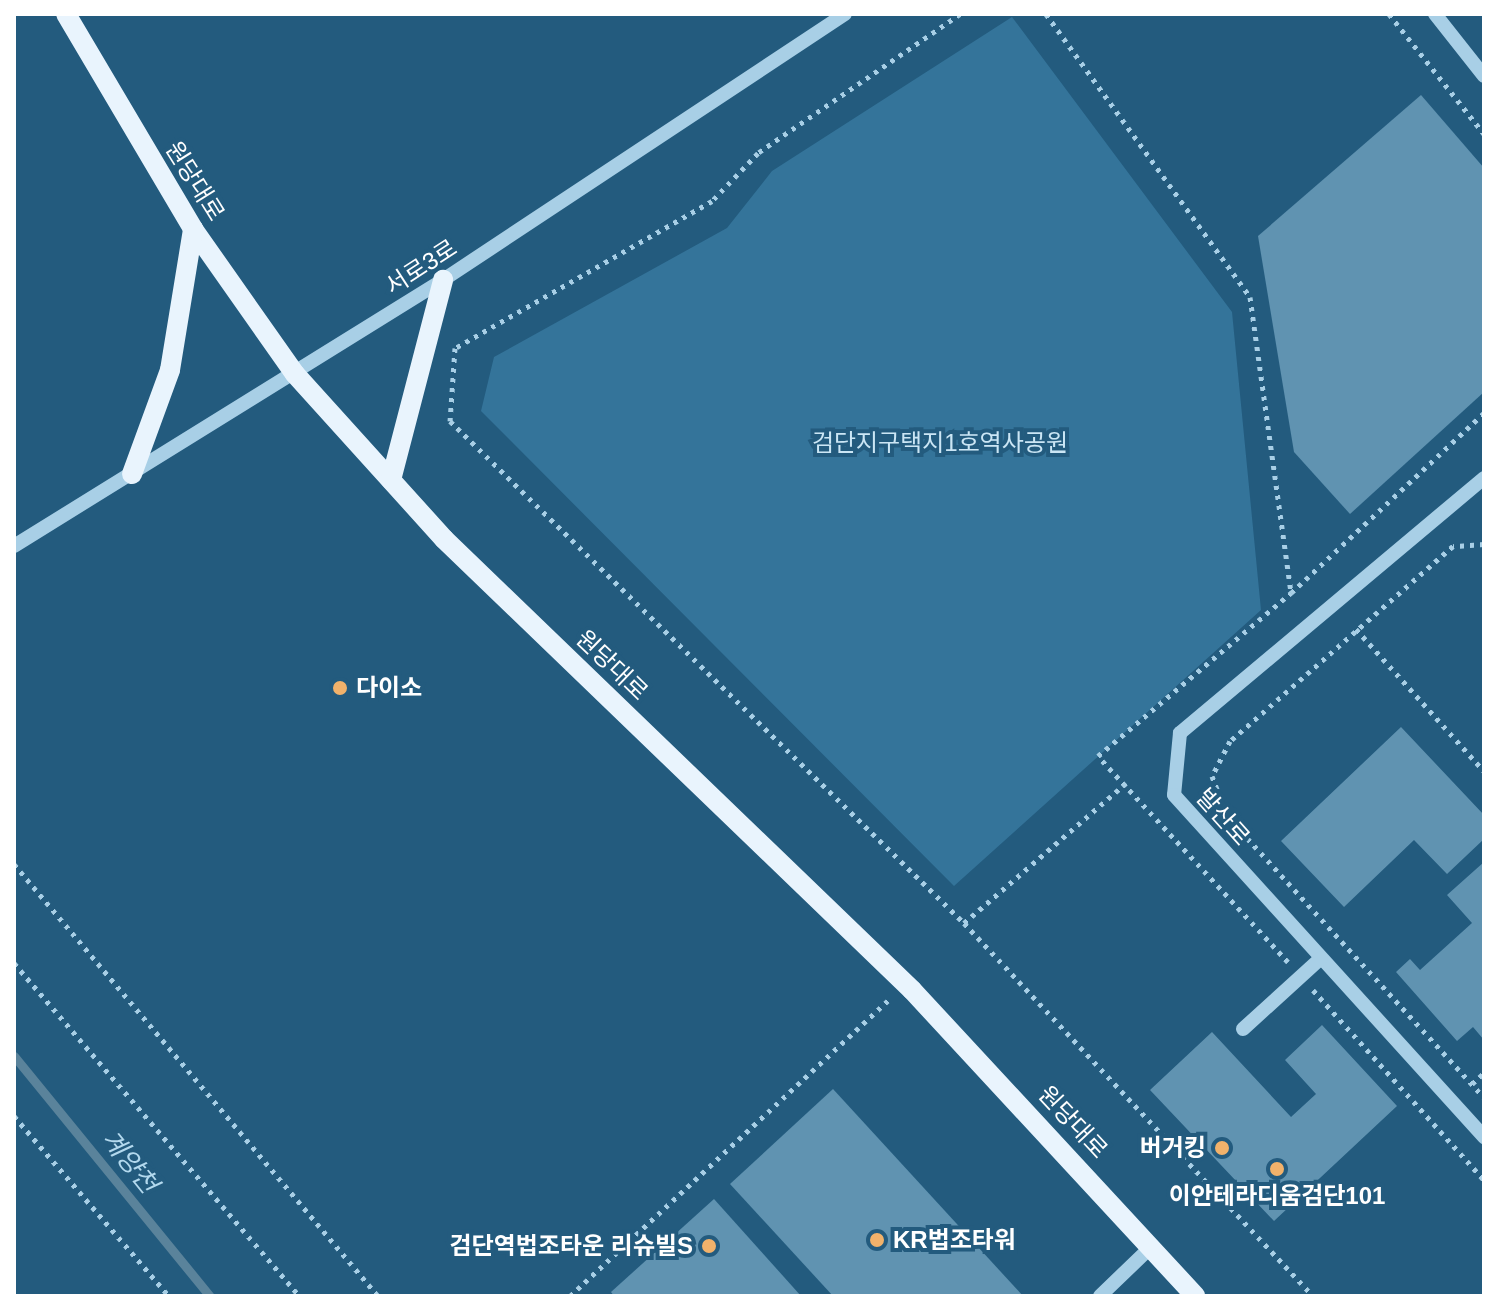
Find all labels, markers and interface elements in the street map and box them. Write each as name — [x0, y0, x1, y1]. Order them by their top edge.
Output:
street label: 원당대로 — [159, 136, 231, 226]
street label: 서로3로 — [380, 233, 462, 301]
park label: 검단지구택지1호역사공원 — [812, 429, 1068, 457]
street label: 원당대로 — [570, 624, 654, 706]
place label: 다이소 — [356, 674, 422, 702]
marker: 다이소 — [331, 679, 349, 697]
street label: 발산로 — [1190, 783, 1256, 851]
street label: 원당대로 — [1032, 1080, 1114, 1164]
water label: 계양천 — [94, 1124, 164, 1200]
place label: 버거킹 — [1140, 1134, 1206, 1162]
marker: 버거킹 — [1213, 1139, 1231, 1157]
marker: 이안테라디움검단101 — [1268, 1160, 1286, 1178]
place label: 이안테라디움검단101 — [1169, 1182, 1385, 1210]
place label: KR법조타워 — [893, 1226, 1016, 1254]
marker: KR법조타워 — [868, 1231, 886, 1249]
place label: 검단역법조타운 리슈빌S — [450, 1232, 693, 1260]
marker: 검단역법조타운 리슈빌S — [700, 1237, 718, 1255]

